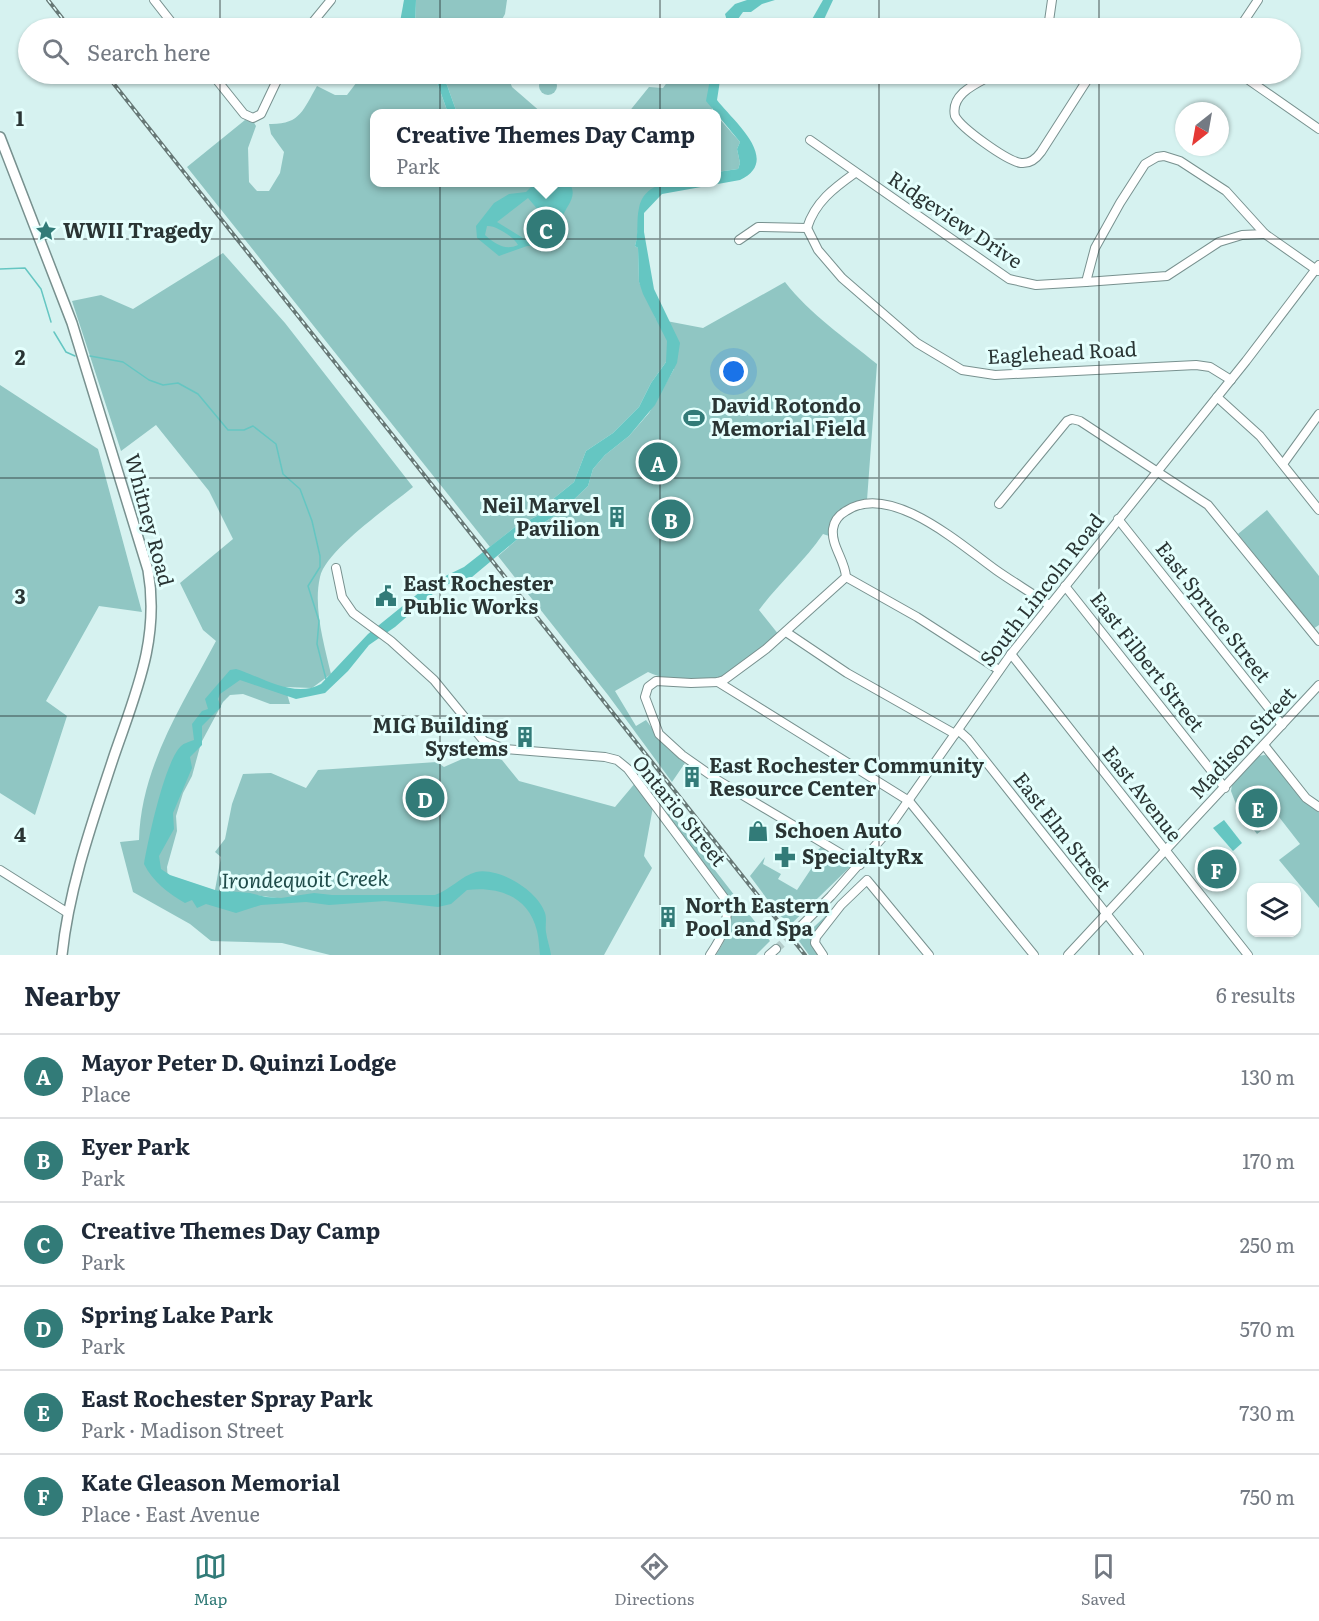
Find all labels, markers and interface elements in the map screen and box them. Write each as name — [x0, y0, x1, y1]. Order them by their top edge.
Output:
search box — [18, 18, 1301, 84]
icon: search — [39, 35, 72, 68]
text: Search here — [87, 35, 210, 68]
text: 1 — [16, 102, 24, 132]
north arrow — [1175, 102, 1229, 156]
popup — [370, 109, 721, 187]
text: Creative Themes Day Camp — [396, 117, 695, 150]
text: Park — [396, 150, 440, 180]
street label: Ridgeview Drive — [883, 162, 1029, 275]
pin: C — [526, 206, 566, 252]
place label: WWII Tragedy — [63, 214, 214, 244]
place icon: WWII Tragedy — [34, 219, 58, 243]
street label: Eaglehead Road — [986, 332, 1138, 370]
text: 2 — [15, 341, 26, 371]
your location — [719, 357, 748, 386]
place label: David Rotondo Memorial Field — [711, 389, 866, 442]
sports icon: David Rotondo Memorial Field — [682, 406, 706, 430]
pin: A — [638, 440, 678, 484]
street label: Whitney Road — [119, 450, 183, 589]
place label: Neil Marvel Pavilion — [482, 489, 600, 542]
pin: B — [652, 496, 690, 542]
building icon: Neil Marvel Pavilion — [605, 505, 629, 529]
street label: South Lincoln Road — [971, 506, 1110, 672]
street label: East Spruce Street — [1150, 534, 1279, 688]
place label: East Rochester Public Works — [403, 567, 554, 620]
text: 3 — [14, 580, 26, 610]
public building icon: East Rochester Public Works — [374, 584, 398, 608]
street label: East Filbert Street — [1084, 584, 1213, 737]
street label: Madison Street — [1181, 679, 1302, 805]
place label: MIG Building Systems — [373, 709, 509, 762]
building icon: MIG Building Systems — [513, 725, 537, 749]
street label: East Avenue — [1097, 738, 1191, 847]
street label: Ontario Street — [626, 748, 735, 872]
place label: East Rochester Community Resource Center — [709, 749, 985, 802]
building icon: East Rochester Community Resource Center — [680, 765, 704, 789]
street label: East Elm Street — [1007, 765, 1120, 897]
pin: D — [406, 776, 444, 820]
pin: E — [1238, 786, 1278, 830]
place label: Schoen Auto — [775, 814, 902, 844]
text: 4 — [14, 818, 26, 848]
shop icon: Schoen Auto — [746, 819, 770, 843]
place label: SpecialtyRx — [802, 840, 923, 870]
pharmacy icon: SpecialtyRx — [773, 845, 797, 869]
pin: F — [1198, 846, 1236, 892]
water label: Irondequoit Creek — [221, 861, 390, 894]
map controls — [1247, 883, 1301, 937]
button: layers — [1247, 883, 1301, 937]
place label: North Eastern Pool and Spa — [685, 889, 830, 942]
building icon: North Eastern Pool and Spa — [656, 905, 680, 929]
text: Nearby — [24, 975, 120, 1014]
text: 6 results — [1216, 979, 1295, 1009]
text: Mayor Peter D. Quinzi Lodge — [81, 1045, 397, 1078]
text: A — [36, 1061, 51, 1091]
text: 130 m — [1241, 1061, 1295, 1091]
text: Place — [81, 1078, 131, 1108]
text: Eyer Park — [81, 1129, 190, 1162]
text: B — [37, 1145, 50, 1175]
text: 170 m — [1242, 1145, 1295, 1175]
text: Park — [81, 1162, 125, 1192]
text: Creative Themes Day Camp — [81, 1213, 380, 1246]
text: C — [36, 1229, 51, 1259]
text: 250 m — [1240, 1229, 1295, 1259]
text: Park — [81, 1246, 125, 1276]
text: Spring Lake Park — [81, 1297, 273, 1330]
text: D — [36, 1313, 51, 1343]
text: 570 m — [1240, 1313, 1295, 1343]
text: Park — [81, 1330, 125, 1360]
text: East Rochester Spray Park — [81, 1381, 373, 1414]
text: E — [37, 1397, 50, 1427]
text: 730 m — [1239, 1397, 1295, 1427]
text: Park · Madison Street — [81, 1414, 284, 1444]
text: Kate Gleason Memorial — [81, 1465, 340, 1498]
text: F — [37, 1481, 50, 1511]
text: 750 m — [1240, 1481, 1295, 1511]
text: Place · East Avenue — [81, 1498, 260, 1528]
tab: Map — [193, 1550, 227, 1610]
tab: Directions — [614, 1550, 694, 1610]
tab: Saved — [1081, 1550, 1126, 1610]

